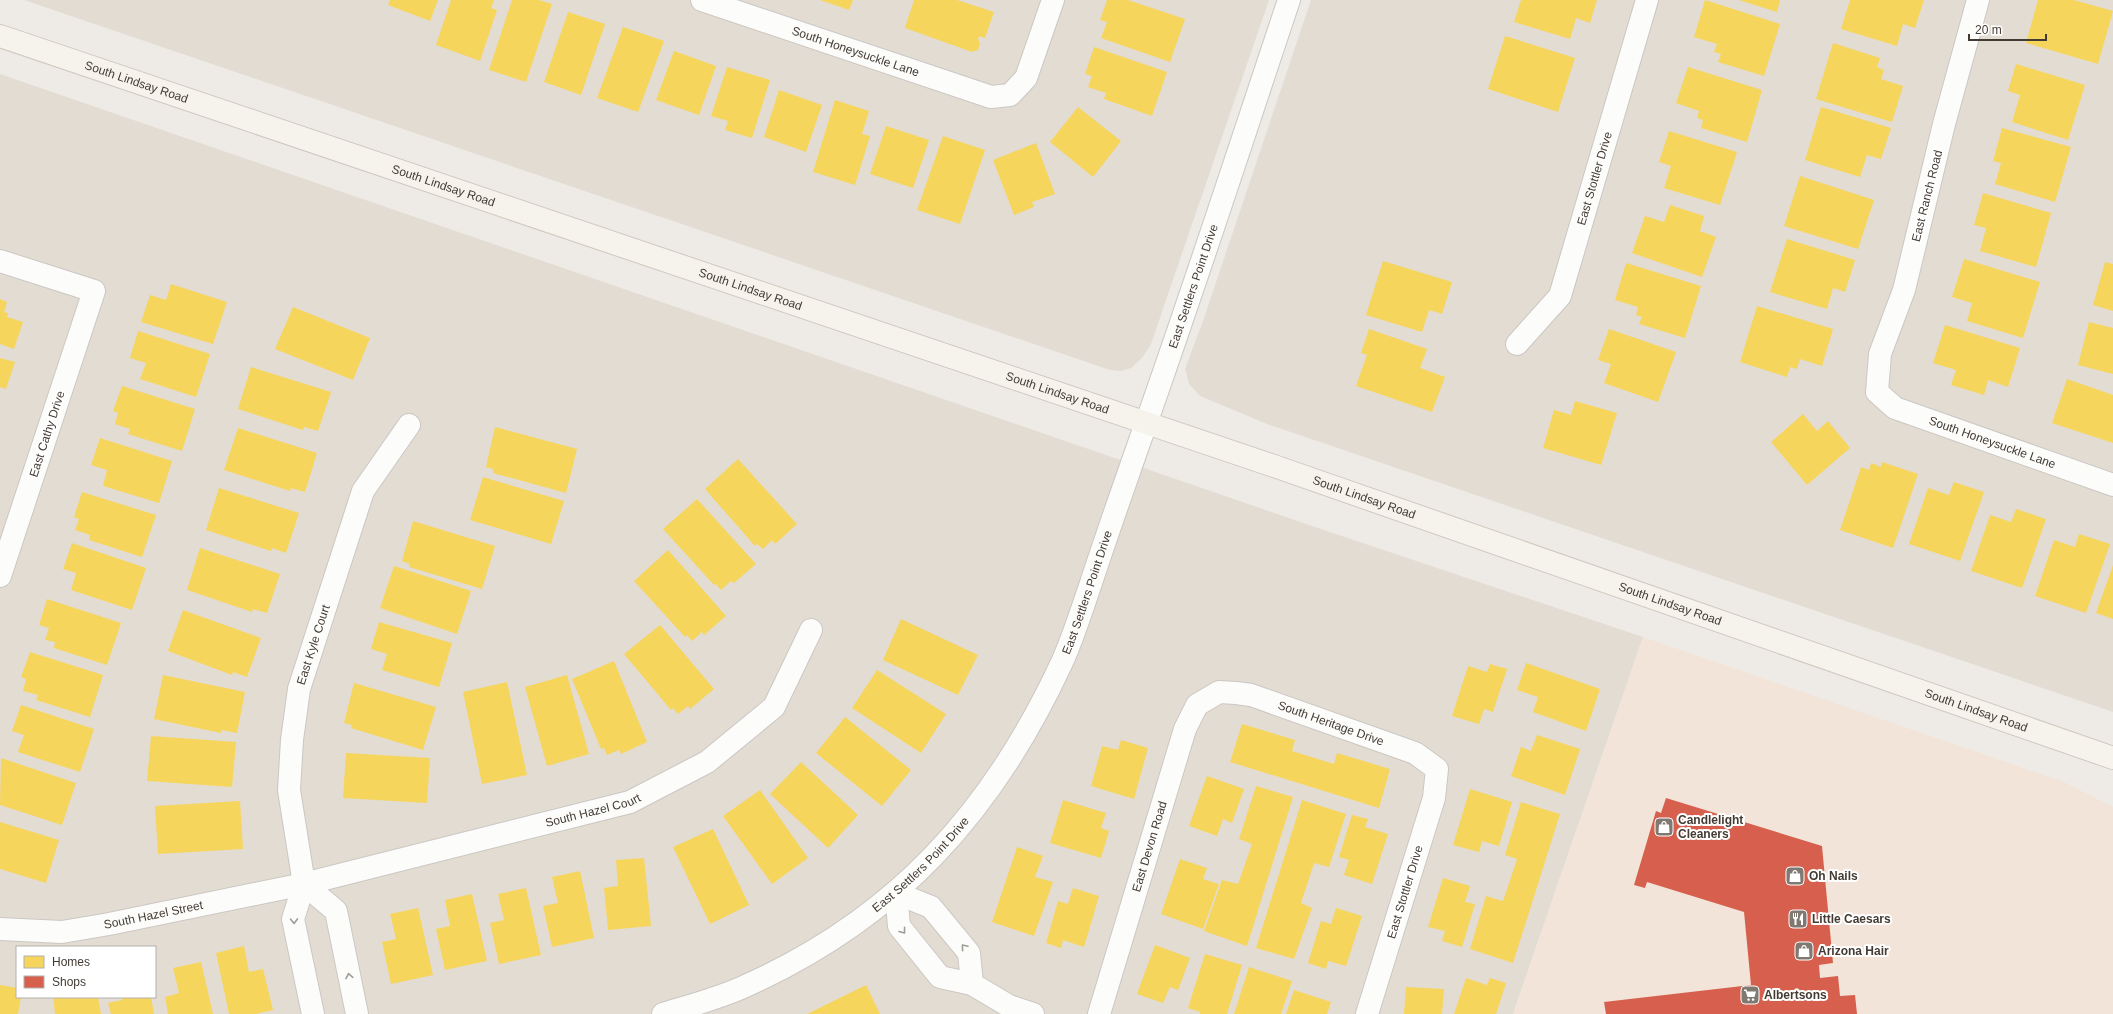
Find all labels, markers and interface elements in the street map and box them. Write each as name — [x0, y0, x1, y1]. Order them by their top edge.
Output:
scale bar — [1969, 16, 2046, 42]
text: 20 m — [1975, 23, 2002, 37]
street label: South Honeysuckle Lane — [790, 24, 921, 80]
street label: South Lindsay Road — [83, 58, 190, 106]
street label: East Stottler Drive — [1574, 130, 1615, 227]
street label: East Ranch Road — [1909, 149, 1945, 243]
street label: South Lindsay Road — [390, 162, 497, 210]
street label: East Settlers Point Drive — [1166, 222, 1221, 350]
street label: South Lindsay Road — [697, 265, 804, 313]
street label: South Lindsay Road — [1004, 369, 1111, 417]
street label: East Cathy Drive — [26, 389, 68, 479]
street label: South Honeysuckle Lane — [1927, 413, 2058, 471]
street label: South Lindsay Road — [1311, 473, 1418, 522]
street label: East Settlers Point Drive — [1059, 528, 1115, 656]
street label: South Lindsay Road — [1617, 579, 1724, 628]
street label: East Kyle Court — [294, 602, 333, 687]
street label: South Lindsay Road — [1923, 686, 2030, 735]
street label: South Heritage Drive — [1276, 698, 1386, 749]
street label: South Hazel Court — [544, 790, 644, 830]
street label: East Devon Road — [1129, 799, 1170, 894]
place label: Candlelight Cleaners — [1678, 813, 1743, 841]
street label: East Settlers Point Drive — [870, 814, 972, 915]
shop icon: Candlelight Cleaners — [1653, 816, 1675, 838]
street label: East Stottler Drive — [1384, 843, 1426, 940]
shop icon: Oh Nails — [1784, 865, 1806, 887]
place label: Oh Nails — [1809, 869, 1858, 883]
street label: South Hazel Street — [103, 898, 205, 932]
restaurant icon: Little Caesars — [1787, 908, 1809, 930]
place label: Little Caesars — [1812, 912, 1891, 926]
one-way arrow — [290, 918, 298, 924]
one-way arrow — [898, 926, 905, 933]
shop icon: Arizona Hair — [1793, 940, 1815, 962]
one-way arrow — [962, 944, 969, 951]
place label: Arizona Hair — [1818, 944, 1889, 958]
legend — [16, 946, 156, 998]
text: Homes — [52, 955, 90, 969]
one-way arrow — [345, 973, 354, 979]
text: Shops — [52, 975, 86, 989]
supermarket icon: Albertsons — [1739, 984, 1761, 1006]
place label: Albertsons — [1764, 988, 1827, 1002]

